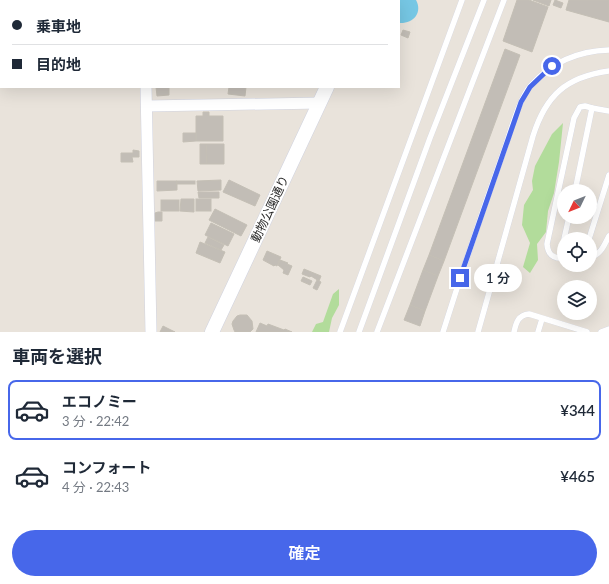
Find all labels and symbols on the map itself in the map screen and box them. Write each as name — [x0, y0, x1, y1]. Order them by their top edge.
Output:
route start — [543, 57, 561, 75]
street label: 動物公園通り — [248, 173, 292, 245]
north arrow — [557, 184, 597, 224]
callout: 1 分 — [474, 264, 522, 292]
route end — [451, 269, 469, 287]

